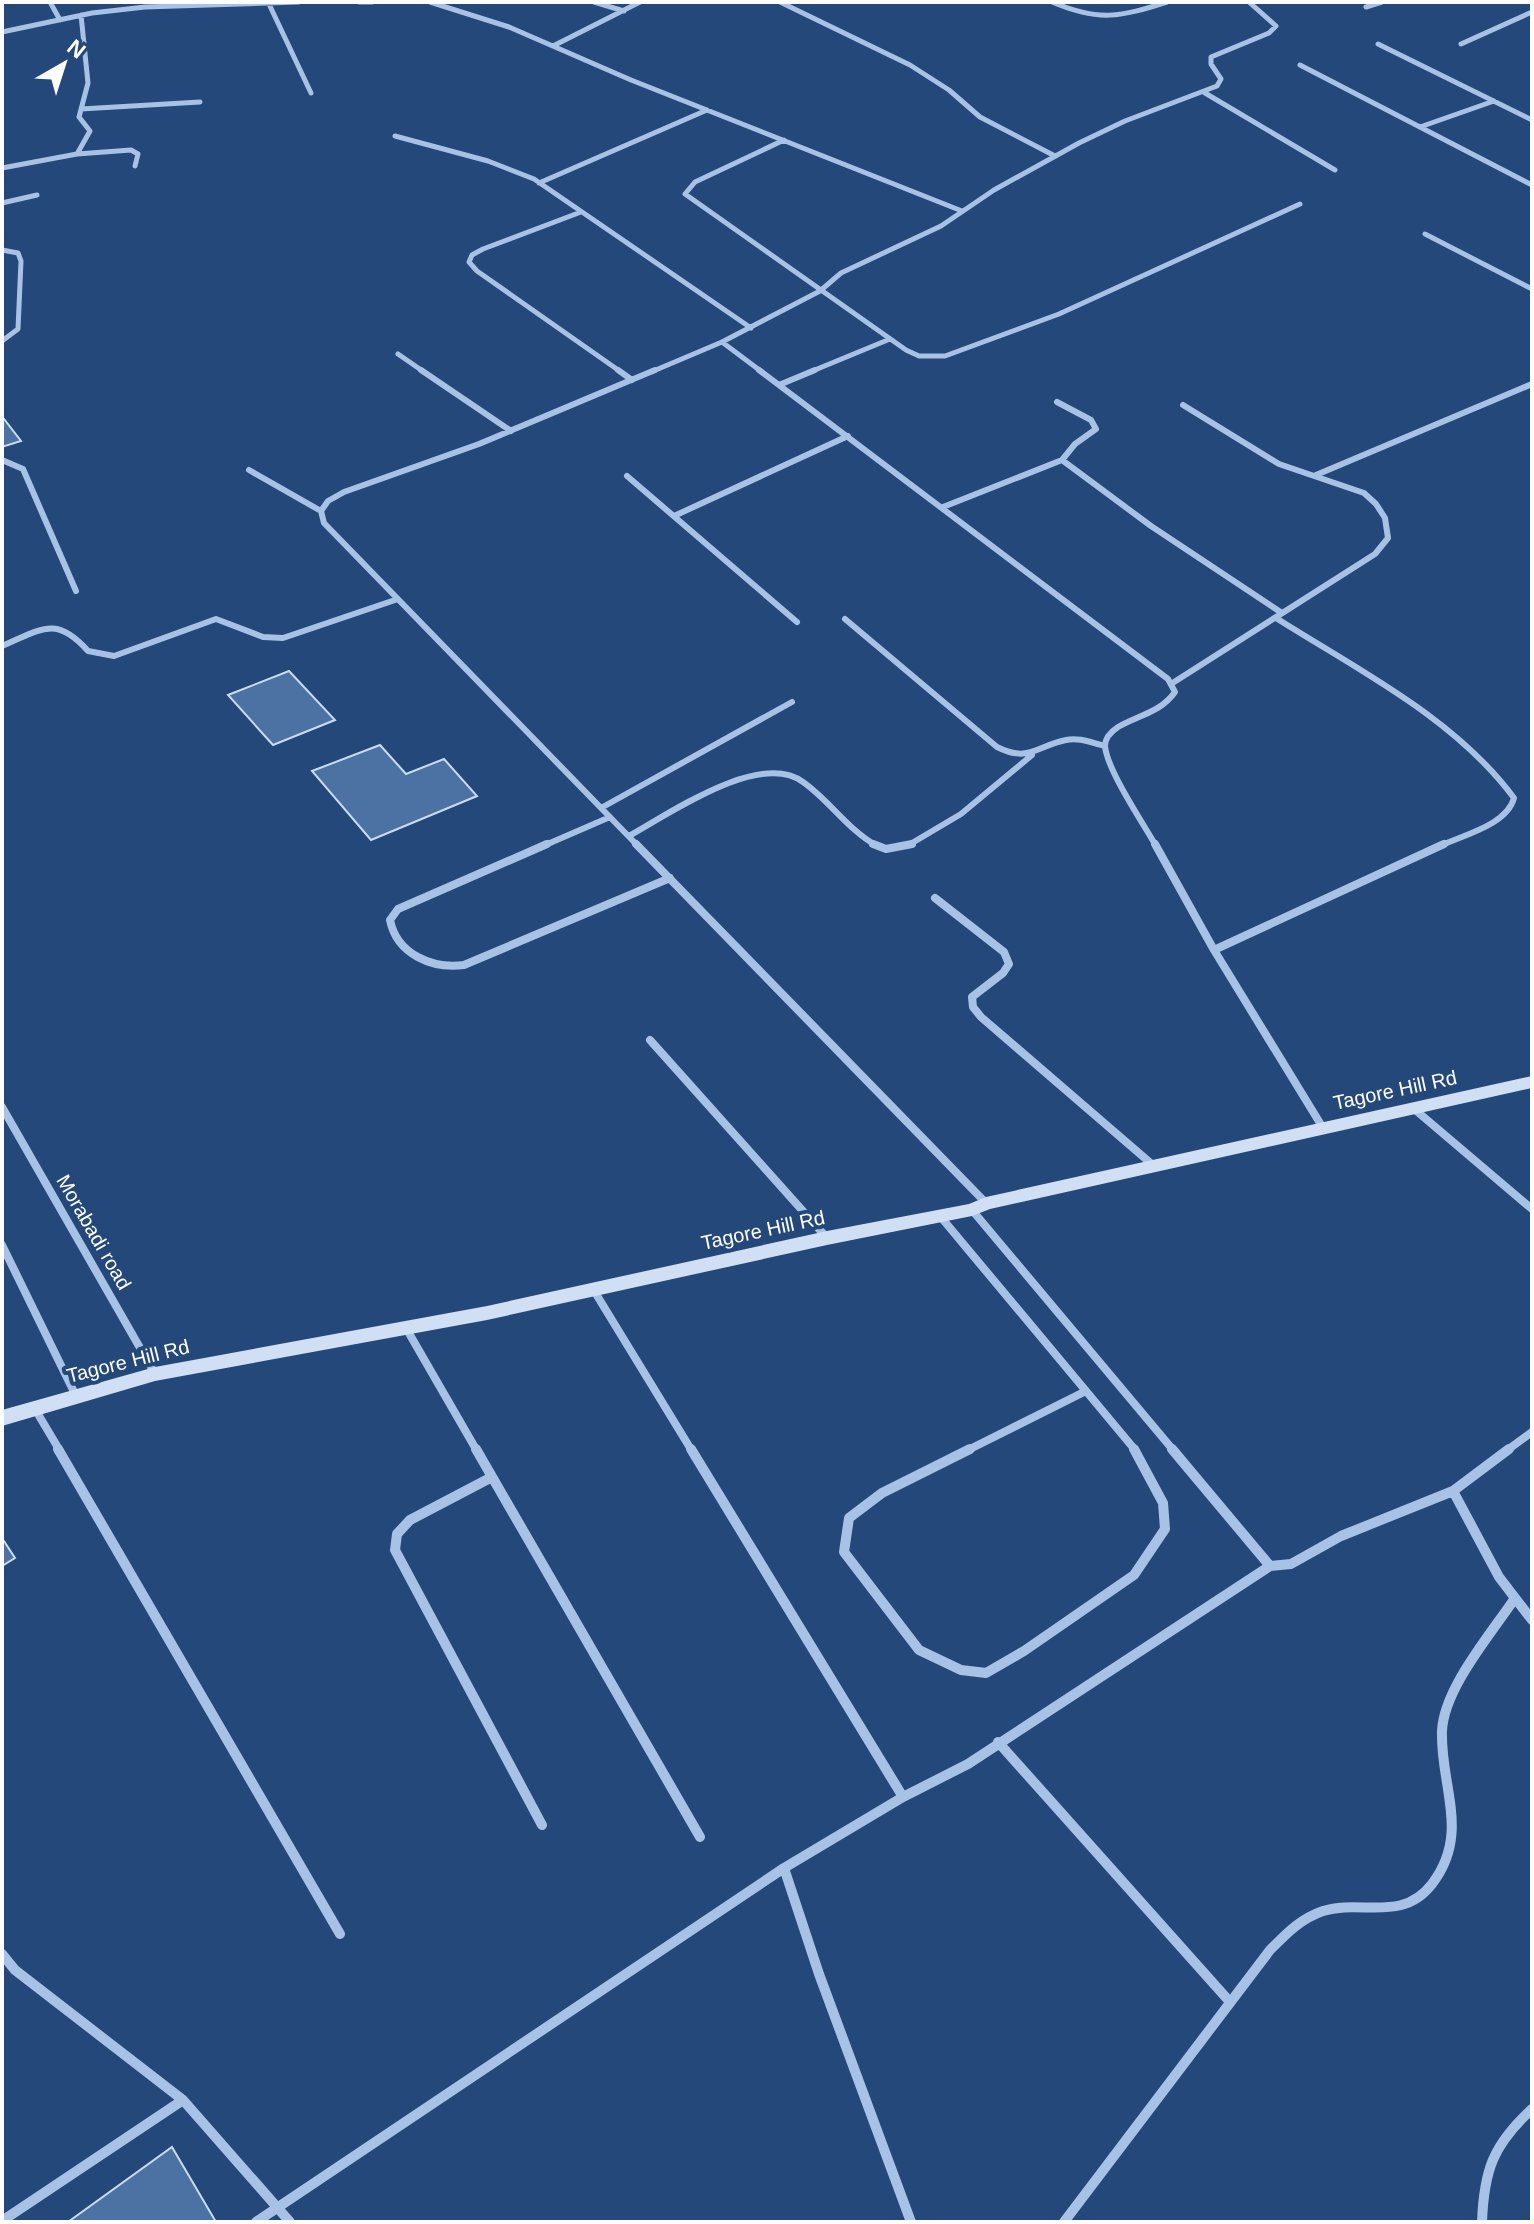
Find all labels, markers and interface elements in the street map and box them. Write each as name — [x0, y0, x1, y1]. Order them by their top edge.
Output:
north arrow — [24, 24, 104, 104]
text: N — [62, 34, 90, 64]
street label: Tagore Hill Rd — [1331, 1066, 1459, 1114]
street label: Morabadi road — [52, 1171, 136, 1293]
street label: Tagore Hill Rd — [699, 1206, 827, 1254]
street label: Tagore Hill Rd — [64, 1335, 192, 1387]

